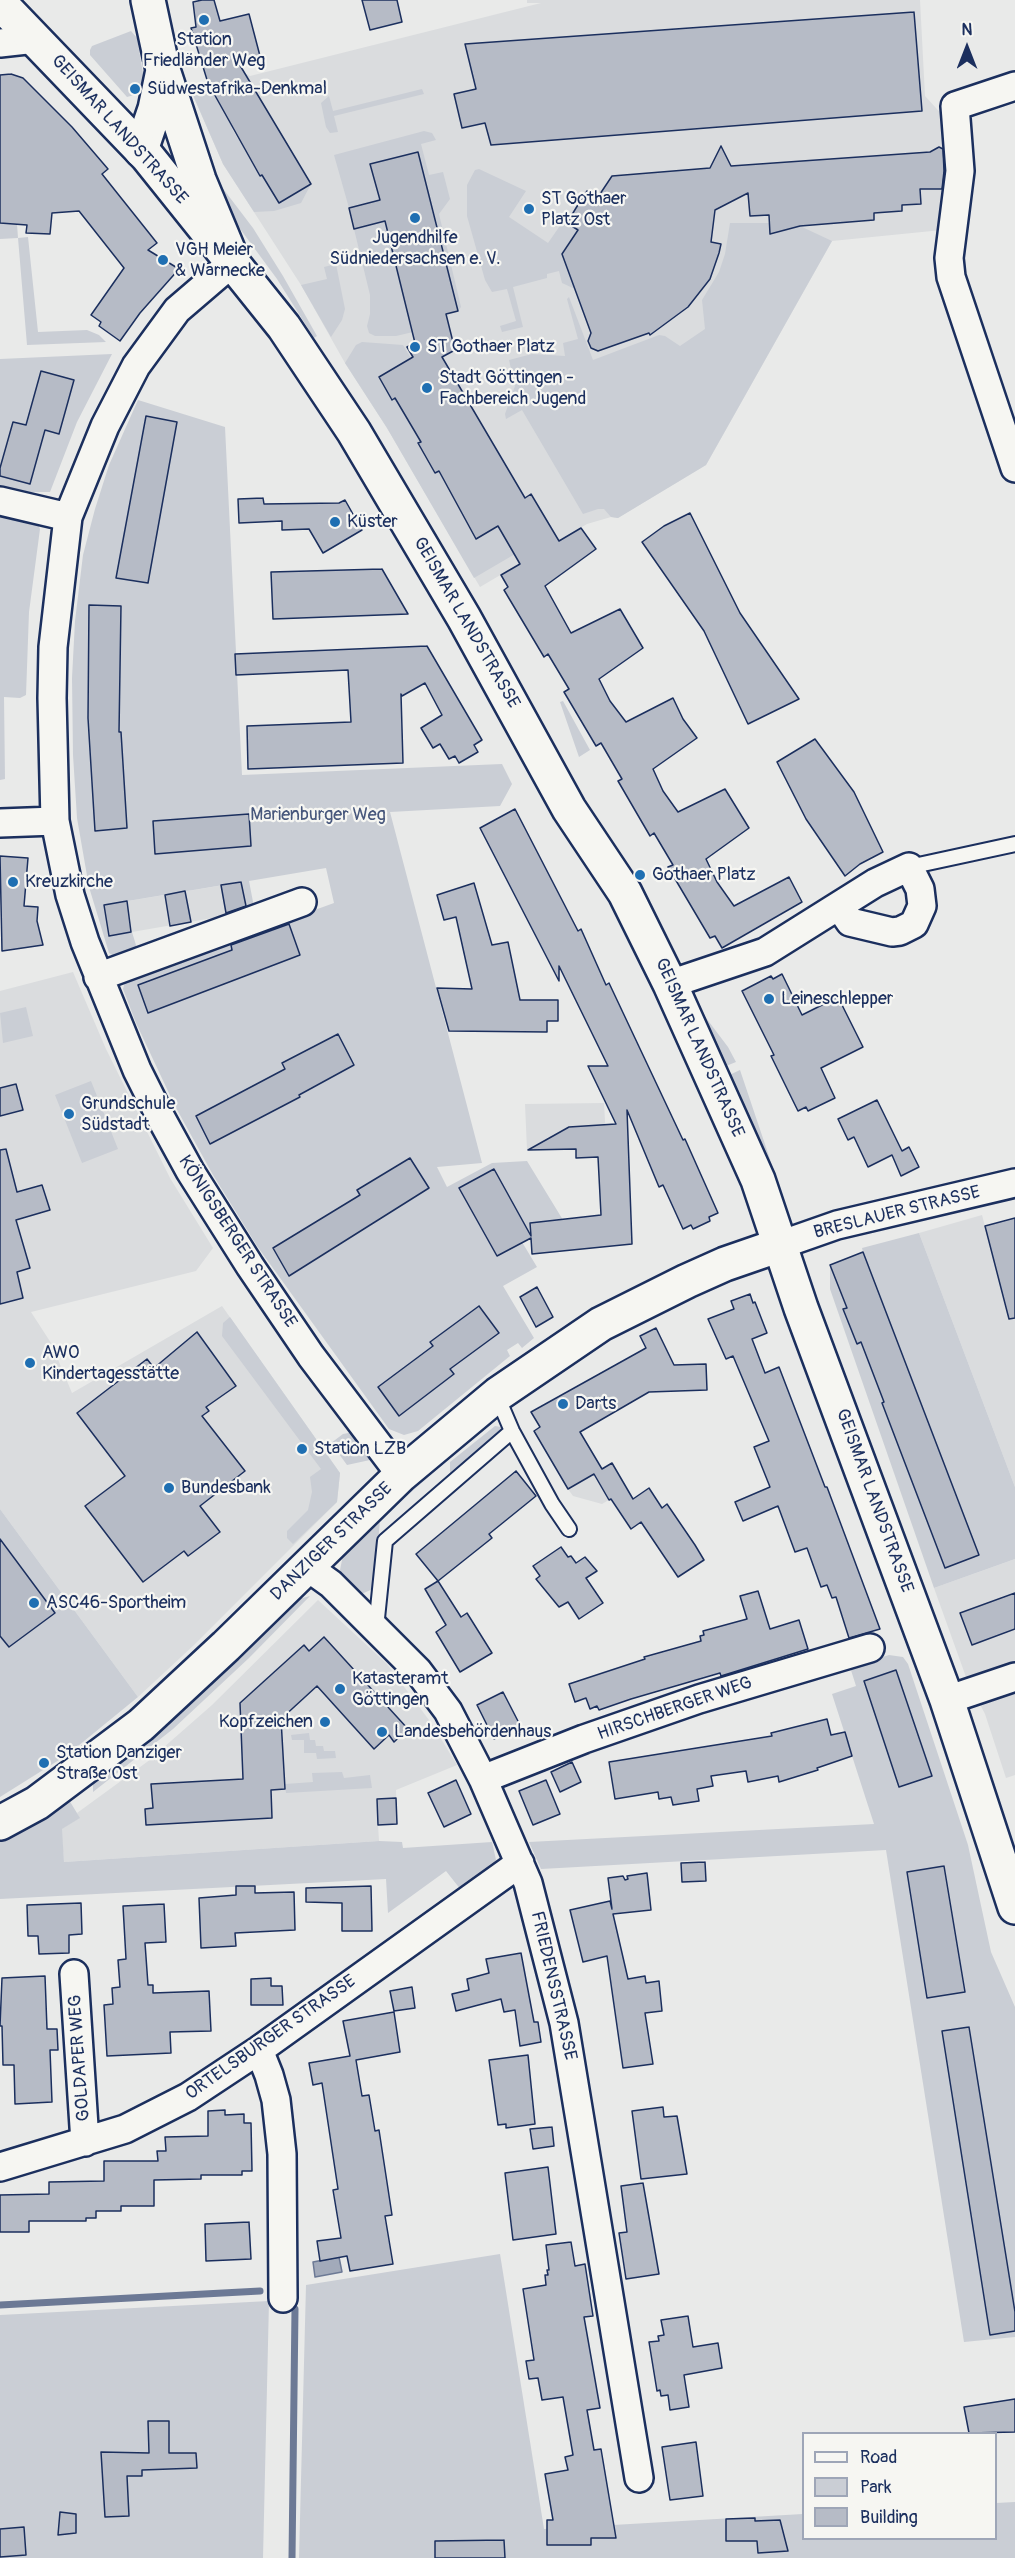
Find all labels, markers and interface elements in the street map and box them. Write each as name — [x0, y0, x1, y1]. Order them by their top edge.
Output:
marker: Station Friedländer Weg — [197, 13, 211, 27]
north arrow — [937, 18, 997, 78]
text: N — [962, 20, 972, 40]
place label: Station Friedländer Weg — [143, 29, 265, 72]
street label: GEISMAR LANDSTRASSE — [46, 51, 192, 209]
place label: Südwestafrika-Denkmal — [147, 78, 327, 100]
marker: Südwestafrika-Denkmal — [128, 82, 142, 96]
place label: ST Gothaer Platz Ost — [541, 188, 626, 230]
marker: ST Gothaer Platz Ost — [522, 202, 536, 216]
marker: Jugendhilfe Südniedersachsen e. V. — [408, 211, 422, 225]
place label: Jugendhilfe Südniedersachsen e. V. — [330, 227, 500, 270]
place label: VGH Meier & Warnecke — [175, 239, 265, 282]
marker: VGH Meier & Warnecke — [156, 253, 170, 267]
place label: ST Gothaer Platz — [427, 336, 555, 358]
marker: ST Gothaer Platz — [408, 340, 422, 354]
place label: Stadt Göttingen - Fachbereich Jugend — [439, 367, 586, 410]
marker: Stadt Göttingen - Fachbereich Jugend — [420, 381, 434, 395]
place label: Küster — [347, 511, 398, 533]
marker: Küster — [328, 515, 342, 529]
street label: GEISMAR LANDSTRASSE — [408, 534, 524, 712]
park label: Marienburger Weg — [250, 804, 386, 826]
place label: Gothaer Platz — [652, 864, 756, 886]
marker: Gothaer Platz — [633, 868, 647, 882]
place label: Kreuzkirche — [25, 871, 113, 893]
marker: Kreuzkirche — [6, 875, 20, 889]
street label: GEISMAR LANDSTRASSE — [650, 955, 748, 1141]
place label: Leineschlepper — [781, 988, 893, 1010]
marker: Leineschlepper — [762, 992, 776, 1006]
place label: Grundschule Südstadt — [81, 1093, 175, 1136]
marker: Grundschule Südstadt — [62, 1107, 76, 1121]
street label: KÖNIGSBERGER STRASSE — [173, 1152, 301, 1332]
street label: BRESLAUER STRASSE — [812, 1182, 982, 1244]
place label: AWO Kindertagesstätte — [42, 1342, 179, 1384]
marker: AWO Kindertagesstätte — [23, 1356, 37, 1370]
place label: Darts — [575, 1393, 616, 1415]
marker: Darts — [556, 1397, 570, 1411]
street label: GEISMAR LANDSTRASSE — [831, 1406, 917, 1596]
place label: Station LZB — [314, 1438, 406, 1460]
marker: Station LZB — [295, 1442, 309, 1456]
place label: Bundesbank — [181, 1477, 271, 1499]
street label: DANZIGER STRASSE — [267, 1478, 397, 1606]
marker: Bundesbank — [162, 1481, 176, 1495]
place label: ASC46-Sportheim — [46, 1592, 186, 1614]
marker: ASC46-Sportheim — [27, 1596, 41, 1610]
place label: Katasteramt Göttingen — [352, 1668, 449, 1710]
street label: HIRSCHBERGER WEG — [595, 1672, 755, 1746]
marker: Katasteramt Göttingen — [333, 1682, 347, 1696]
place label: Kopfzeichen — [219, 1711, 313, 1733]
marker: Kopfzeichen — [318, 1715, 332, 1729]
place label: Landesbehördenhaus — [394, 1721, 551, 1743]
marker: Landesbehördenhaus — [375, 1725, 389, 1739]
place label: Station Danziger Straße Ost — [56, 1742, 182, 1784]
marker: Station Danziger Straße Ost — [37, 1756, 51, 1770]
street label: FRIEDENSSTRASSE — [525, 1909, 581, 2063]
street label: ORTELSBURGER STRASSE — [182, 1971, 360, 2105]
street label: GOLDAPER WEG — [65, 1994, 95, 2122]
legend — [802, 2432, 997, 2540]
text: Road — [860, 2446, 897, 2469]
text: Park — [860, 2476, 892, 2499]
text: Building — [860, 2506, 918, 2529]

